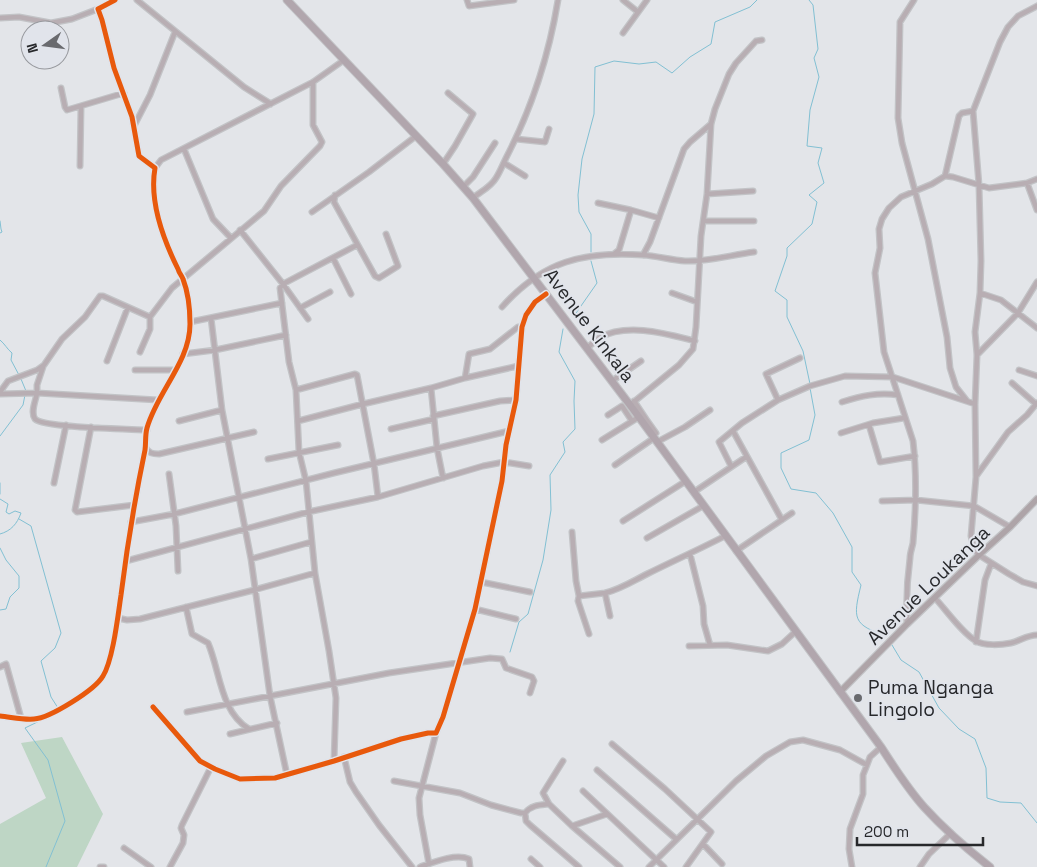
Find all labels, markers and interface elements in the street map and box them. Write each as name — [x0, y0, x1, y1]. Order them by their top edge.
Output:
north arrow — [20, 20, 70, 70]
text: N — [23, 41, 42, 55]
street label: Avenue Kinkala — [539, 263, 641, 387]
street label: Avenue Loukanga — [862, 520, 995, 650]
place label: Puma Nganga Lingolo — [868, 675, 994, 722]
marker: Puma Nganga Lingolo — [852, 692, 864, 704]
scale bar — [857, 814, 983, 846]
text: 200 m — [864, 822, 909, 841]

